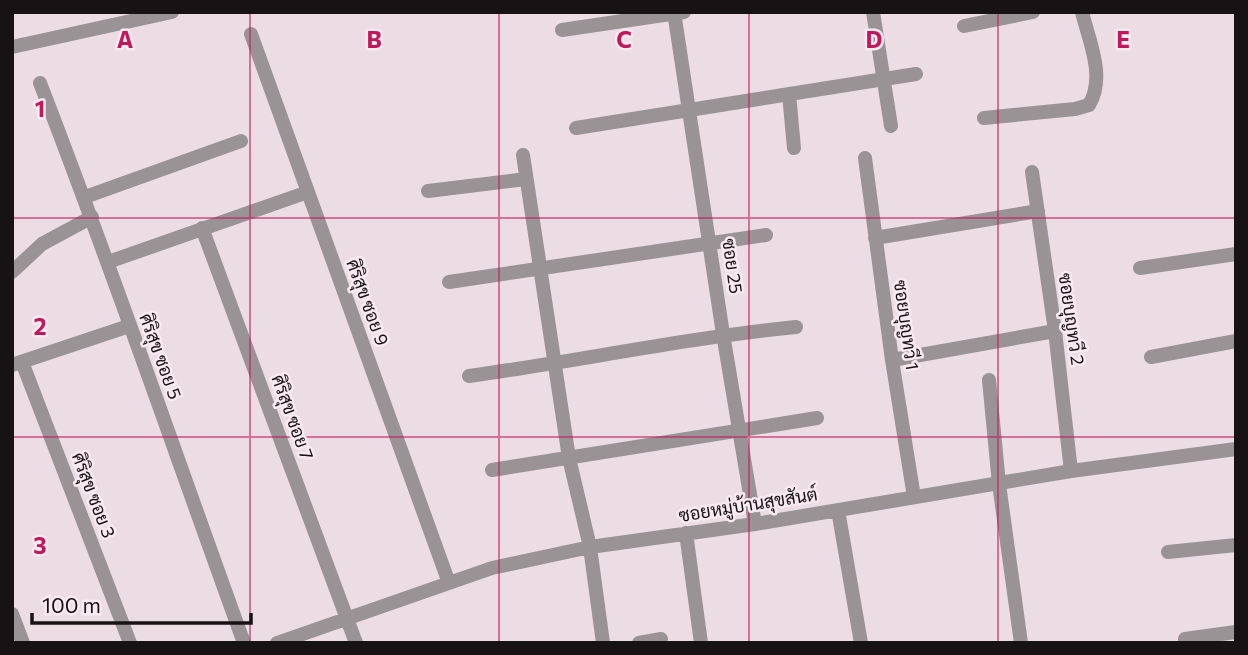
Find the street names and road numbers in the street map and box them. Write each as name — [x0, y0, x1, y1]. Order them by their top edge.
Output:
street label: ซอย 25 — [718, 237, 748, 295]
street label: ศิริสุข ซอย 9 — [340, 256, 394, 349]
street label: ซอยบุญทวี 2 — [1053, 271, 1090, 367]
street label: ซอยบุญทวี 1 — [888, 278, 925, 372]
street label: ศิริสุข ซอย 5 — [133, 310, 187, 403]
street label: ศิริสุข ซอย 7 — [266, 371, 319, 463]
street label: ศิริสุข ซอย 3 — [66, 449, 120, 542]
street label: ซอยหมู่บ้านสุขสันต์ — [677, 481, 819, 529]

